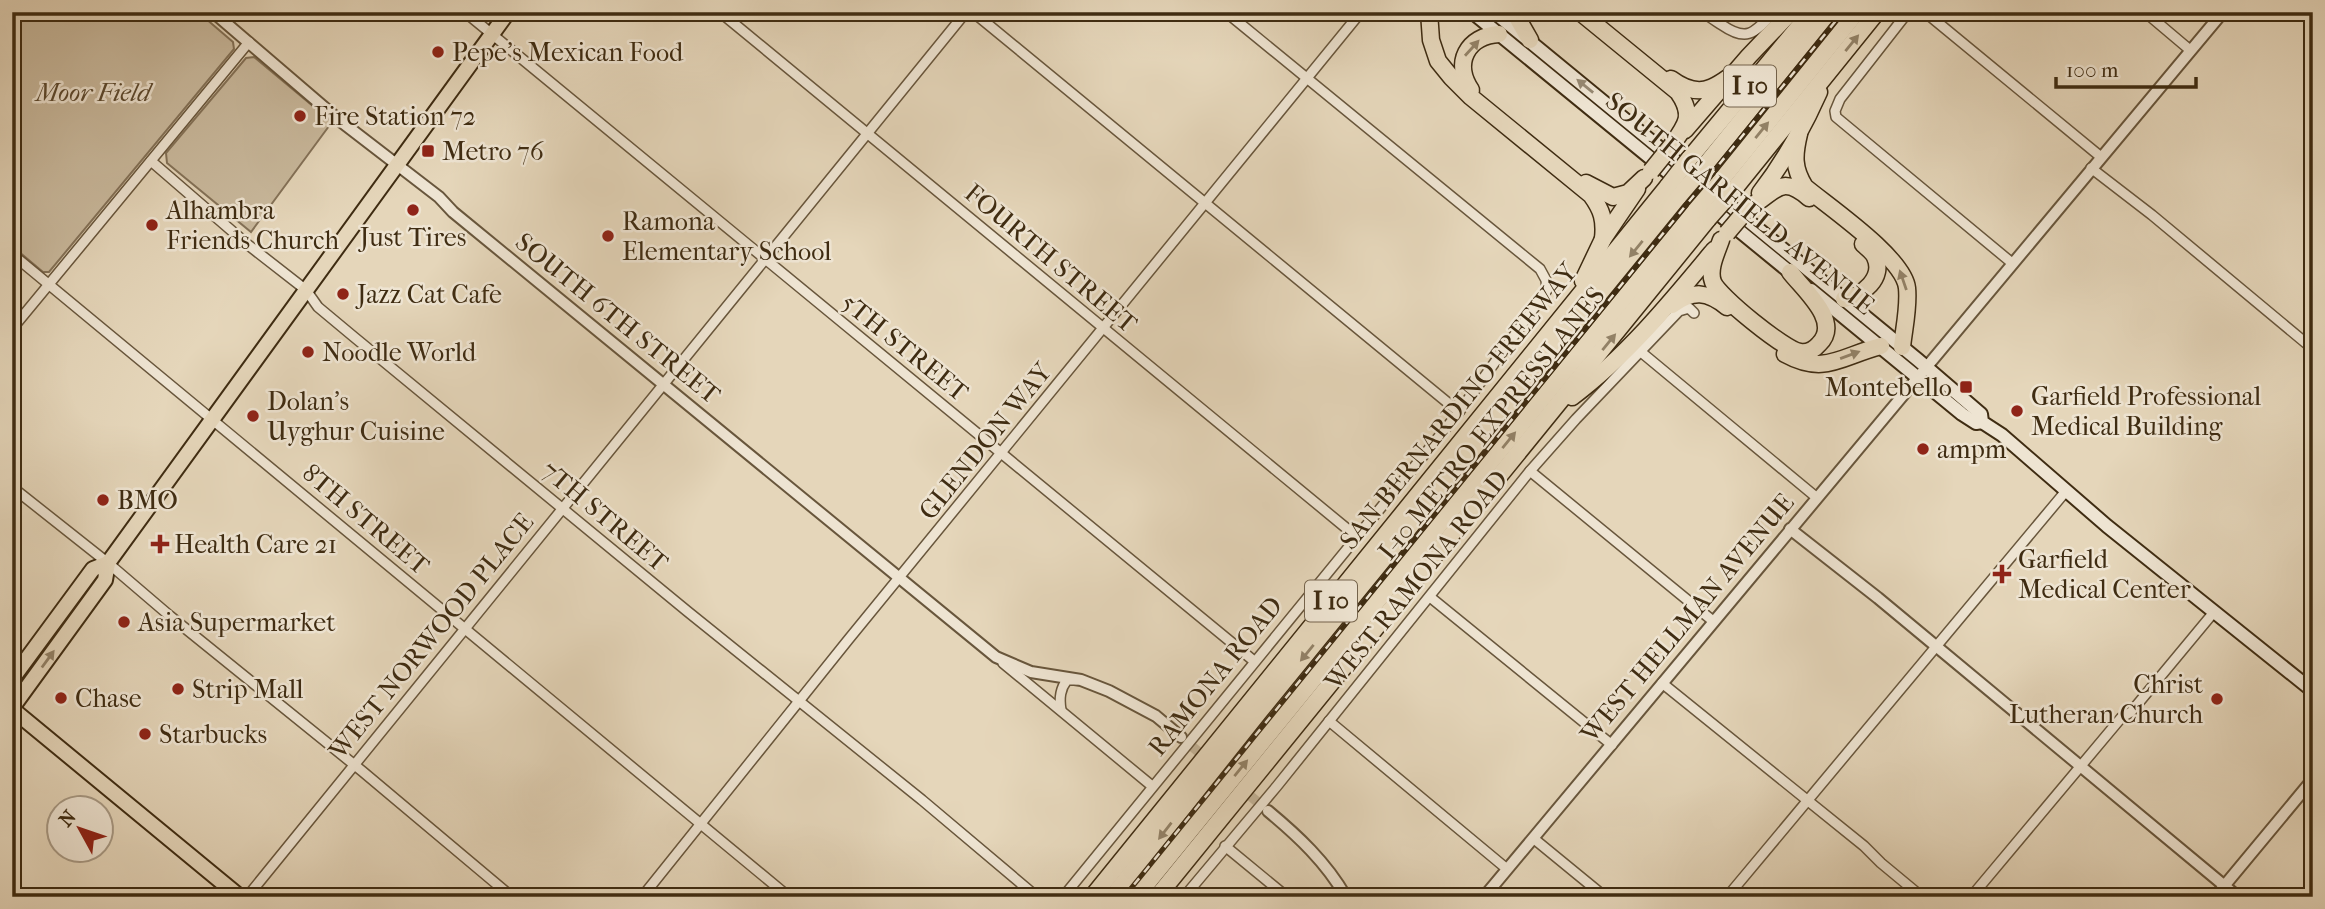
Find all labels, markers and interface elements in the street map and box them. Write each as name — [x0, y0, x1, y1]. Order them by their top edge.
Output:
one-way arrow — [1844, 34, 1859, 51]
place label: Pepe's Mexican Food — [452, 37, 684, 68]
one-way arrow — [1464, 39, 1480, 57]
marker: Pepe's Mexican Food — [430, 44, 446, 60]
scale bar — [2056, 46, 2196, 90]
text: 100 m — [2066, 58, 2119, 82]
road number: I 10 — [1724, 66, 1776, 106]
park label: Moor Field — [34, 77, 154, 108]
one-way arrow — [1576, 78, 1594, 93]
street label: SOUTH GARFIELD AVENUE — [1599, 85, 1880, 321]
place label: Fire Station 72 — [314, 101, 476, 132]
marker: Fire Station 72 — [292, 108, 308, 124]
one-way arrow — [1754, 121, 1769, 139]
place label: Metro 76 — [442, 136, 545, 167]
marker: Metro 76 — [420, 143, 436, 159]
street label: FOURTH STREET — [958, 177, 1143, 340]
place label: Alhambra Friends Church — [165, 195, 339, 256]
marker: Just Tires — [405, 202, 421, 218]
place label: Ramona Elementary School — [622, 206, 831, 267]
marker: Alhambra Friends Church — [144, 217, 160, 233]
place label: Just Tires — [358, 222, 466, 253]
street label: SOUTH 6TH STREET — [509, 226, 727, 411]
marker: Ramona Elementary School — [600, 228, 616, 244]
one-way arrow — [1629, 239, 1644, 257]
street label: SAN BERNARDINO FREEWAY — [1333, 256, 1584, 556]
one-way arrow — [1897, 269, 1908, 290]
place label: Jazz Cat Cafe — [355, 279, 502, 310]
street label: I-10 METRO EXPRESSLANES — [1371, 280, 1611, 566]
marker: Jazz Cat Cafe — [335, 286, 351, 302]
street label: 5TH STREET — [835, 287, 975, 408]
one-way arrow — [1601, 333, 1616, 350]
place label: Noodle World — [322, 337, 477, 368]
marker: Noodle World — [300, 344, 316, 360]
one-way arrow — [1840, 349, 1861, 360]
street label: GLENDON WAY — [913, 356, 1059, 526]
place label: Montebello — [1825, 372, 1952, 403]
marker: Montebello — [1958, 379, 1974, 395]
place label: Garfield Professional Medical Building — [2031, 381, 2261, 442]
place label: Dolan's Uyghur Cuisine — [267, 386, 445, 447]
marker: Garfield Professional Medical Building — [2009, 403, 2025, 419]
marker: Dolan's Uyghur Cuisine — [245, 408, 261, 424]
one-way arrow — [1501, 431, 1516, 449]
place label: ampm — [1937, 434, 2007, 465]
marker: ampm — [1915, 441, 1931, 457]
street label: 7TH STREET — [535, 455, 674, 578]
street label: 8TH STREET — [296, 457, 436, 582]
street label: WEST RAMONA ROAD — [1318, 464, 1515, 697]
place label: BMO — [117, 485, 178, 516]
street label: WEST HELLMAN AVENUE — [1573, 487, 1801, 750]
marker: BMO — [95, 492, 111, 508]
street label: WEST NORWOOD PLACE — [322, 507, 540, 766]
place label: Health Care 21 — [174, 529, 337, 560]
marker: Health Care 21 — [152, 536, 168, 552]
place label: Garfield Medical Center — [2018, 544, 2191, 605]
marker: Garfield Medical Center — [1992, 564, 2012, 584]
road number: I 10 — [1305, 580, 1357, 622]
street label: RAMONA ROAD — [1142, 590, 1289, 762]
place label: Asia Supermarket — [137, 607, 336, 638]
marker: Asia Supermarket — [116, 614, 132, 630]
one-way arrow — [1300, 645, 1315, 662]
one-way arrow — [41, 650, 56, 668]
place label: Christ Lutheran Church — [2009, 669, 2204, 730]
place label: Strip Mall — [192, 674, 303, 705]
marker: Strip Mall — [170, 681, 186, 697]
place label: Chase — [75, 683, 142, 714]
marker: Chase — [53, 690, 69, 706]
marker: Christ Lutheran Church — [2209, 691, 2225, 707]
place label: Starbucks — [159, 719, 267, 750]
marker: Starbucks — [137, 726, 153, 742]
one-way arrow — [1233, 759, 1248, 776]
north arrow — [46, 794, 116, 864]
text: N — [55, 806, 81, 831]
one-way arrow — [1157, 821, 1172, 839]

